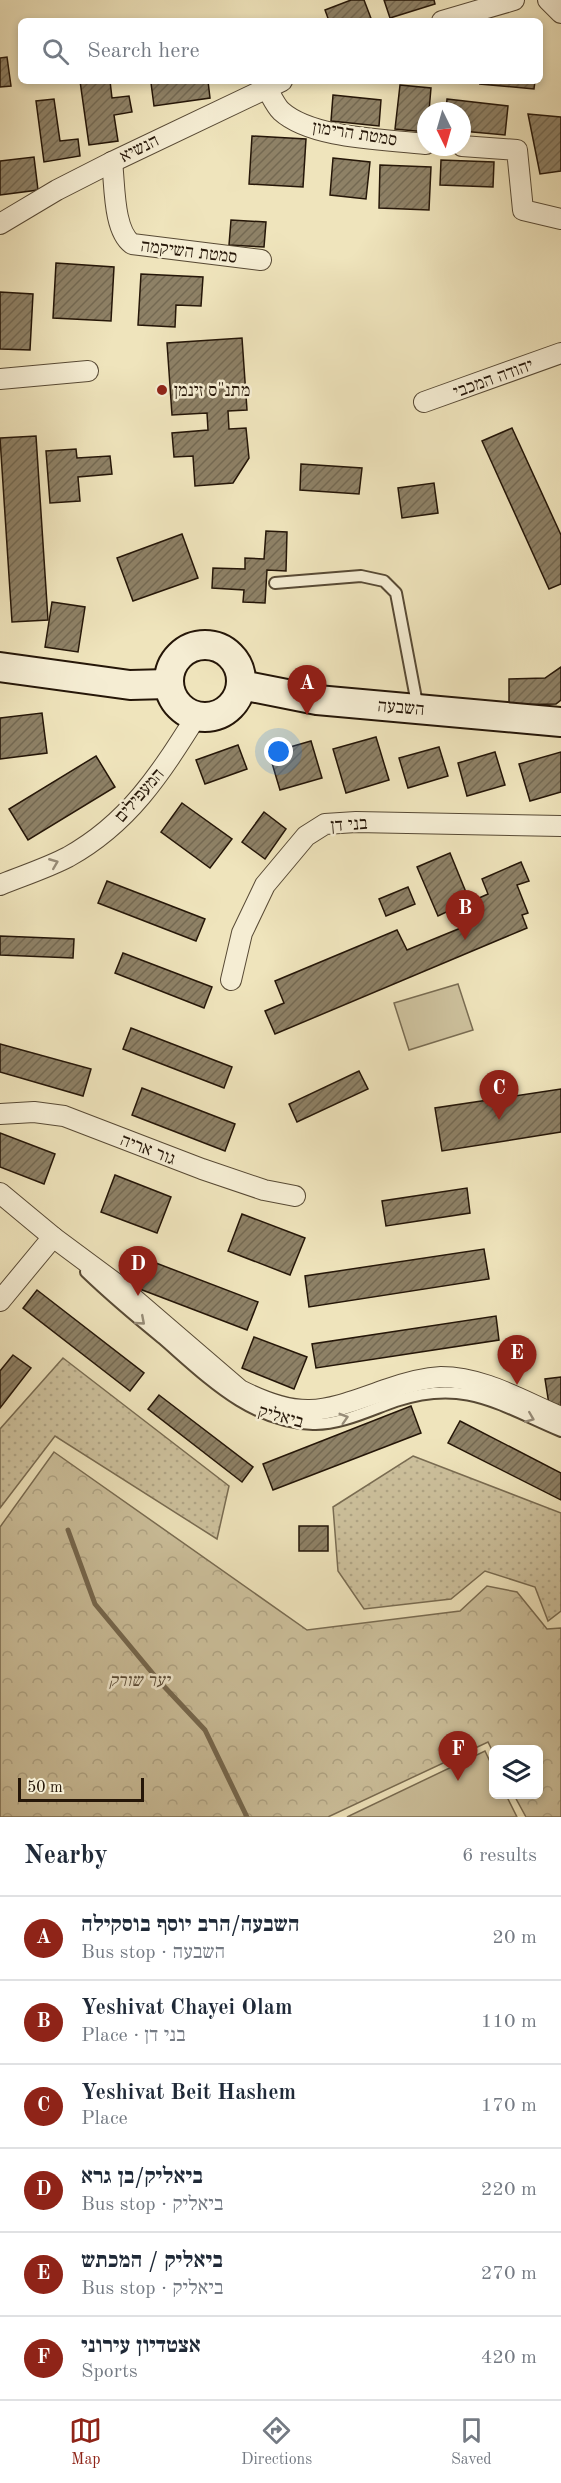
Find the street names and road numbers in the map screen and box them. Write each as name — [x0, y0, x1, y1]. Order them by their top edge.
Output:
street label: סמטת הרימון — [311, 118, 398, 150]
street label: הנשיא — [117, 132, 162, 166]
street label: סמטת השיקמה — [139, 237, 238, 267]
street label: יהודה המכבי — [451, 356, 536, 402]
street label: השבעה — [377, 697, 425, 719]
street label: המעפילים — [111, 765, 168, 826]
street label: בני דן — [330, 815, 368, 835]
street label: גור אריה — [118, 1131, 178, 1169]
street label: ביאליק — [256, 1401, 306, 1432]

